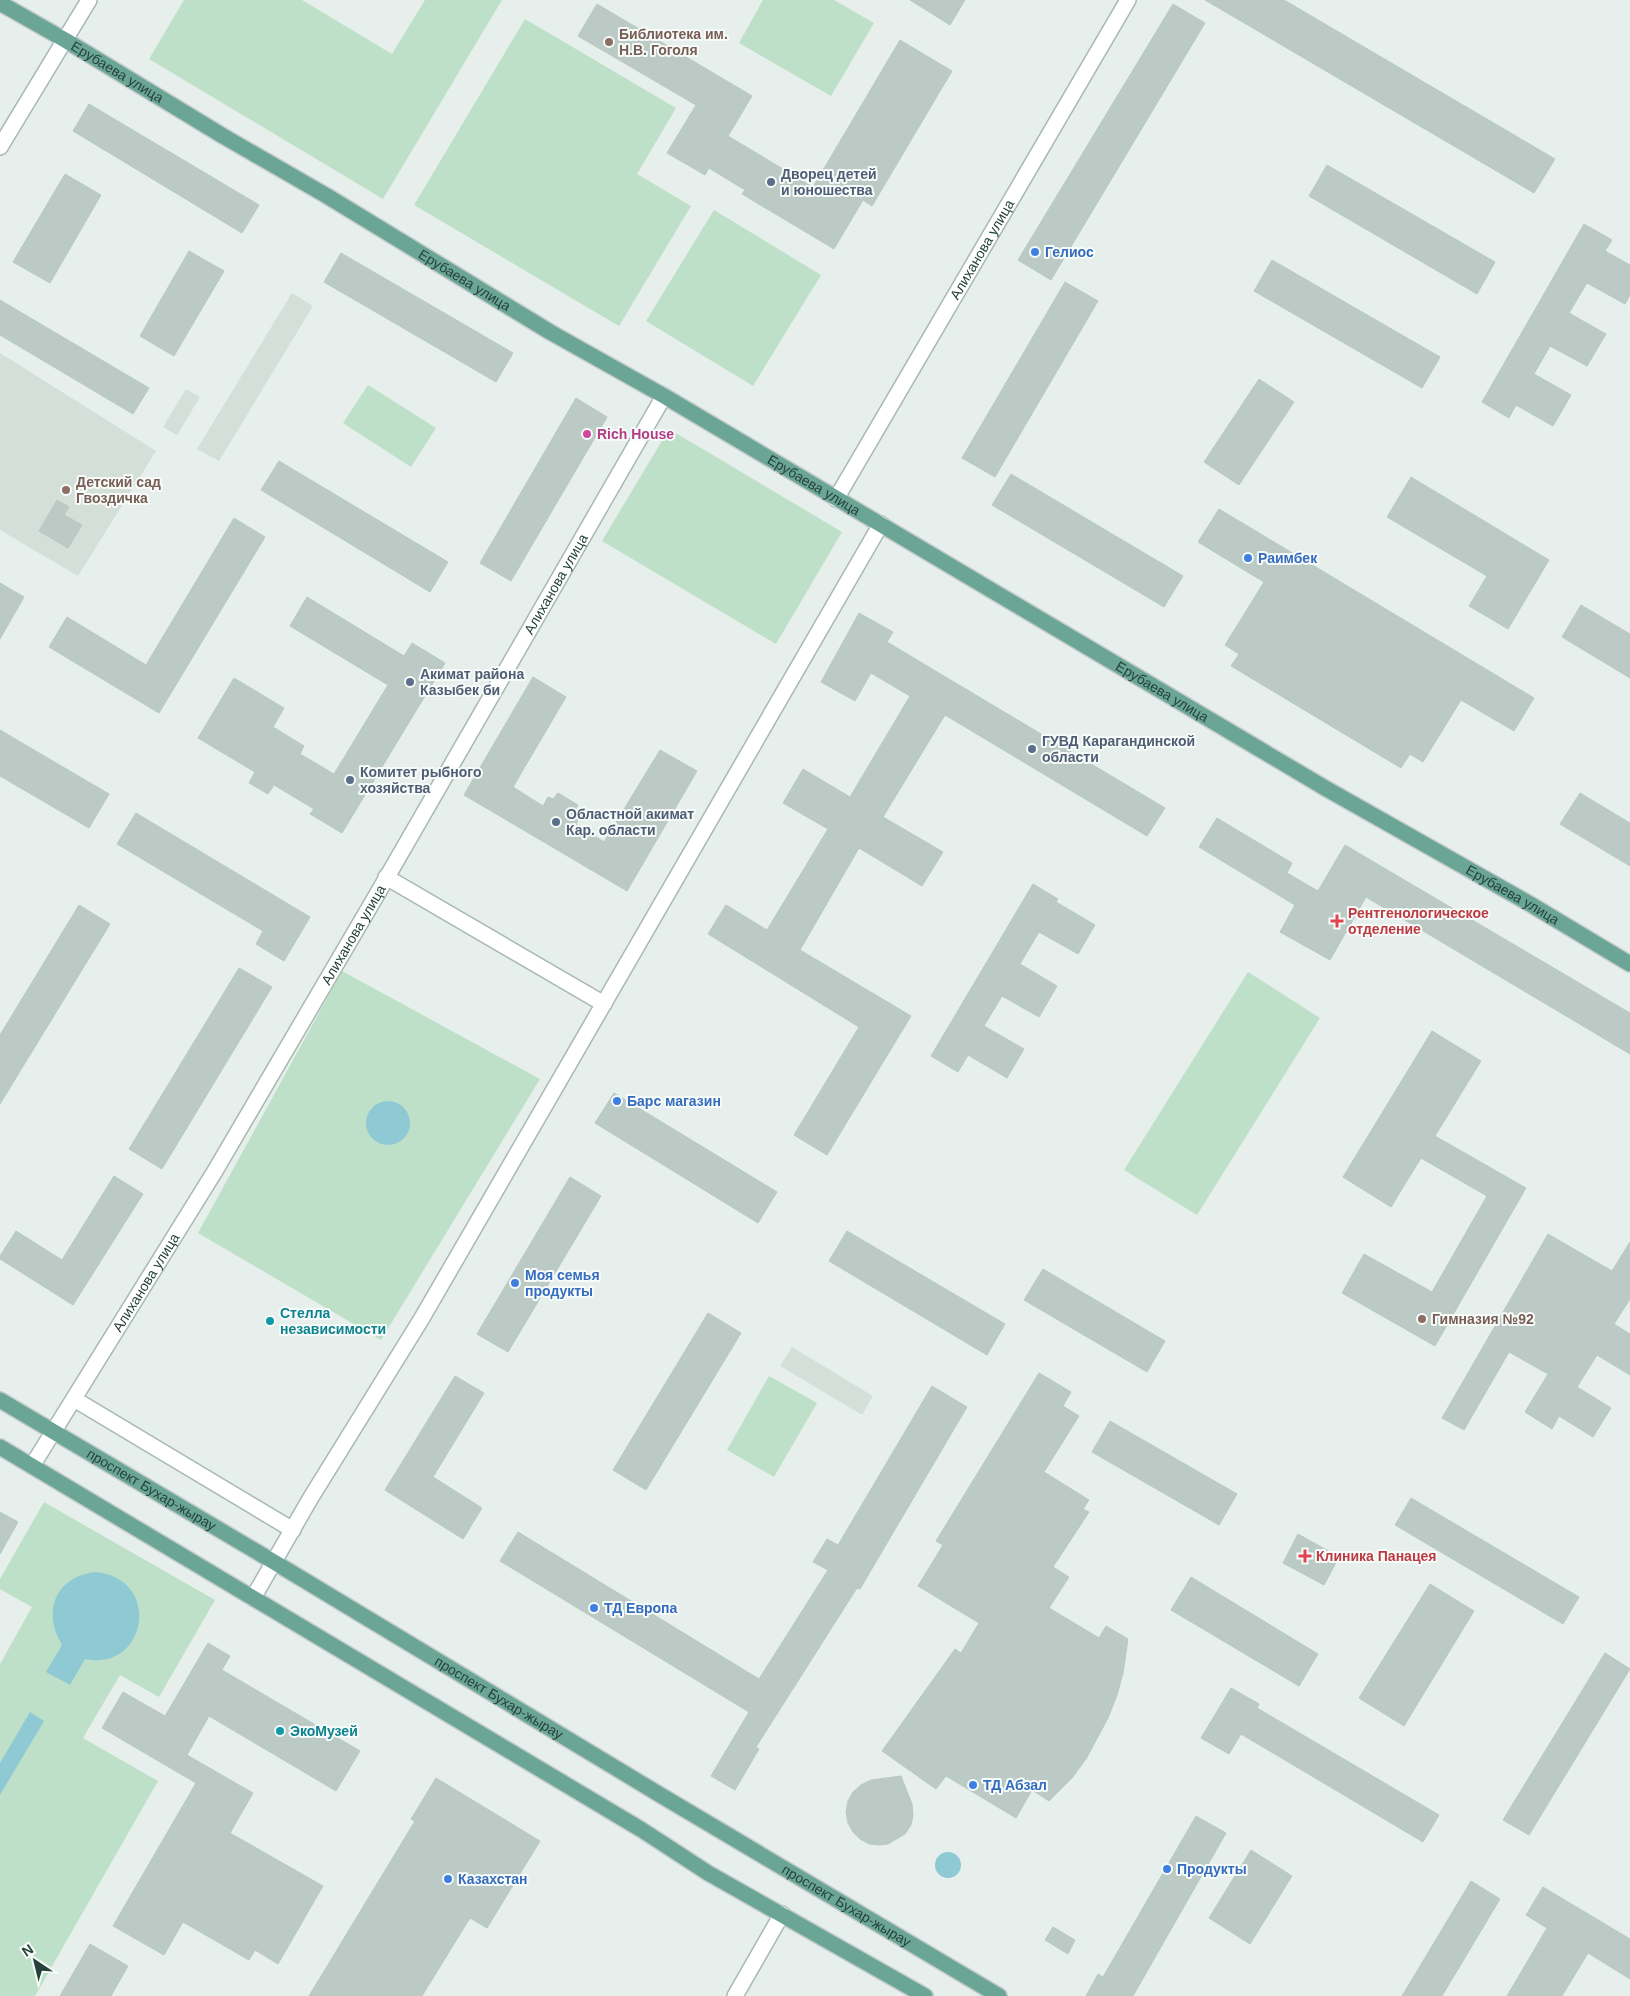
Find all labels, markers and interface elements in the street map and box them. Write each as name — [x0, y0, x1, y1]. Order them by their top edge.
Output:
place label: Библиотека им. Н.В. Гоголя — [619, 26, 728, 58]
marker: Библиотека им. Н.В. Гоголя — [603, 36, 615, 48]
street label: Ерубаева улица — [68, 38, 166, 106]
place label: Дворец детей и юношества — [781, 166, 877, 198]
marker: Дворец детей и юношества — [765, 176, 777, 188]
street label: Алиханова улица — [947, 197, 1018, 302]
place label: Гелиос — [1045, 244, 1094, 260]
street label: Ерубаева улица — [416, 246, 514, 314]
marker: Гелиос — [1029, 246, 1041, 258]
place label: Rich House — [597, 426, 674, 442]
marker: Rich House — [581, 428, 593, 440]
street label: Ерубаева улица — [765, 451, 863, 519]
place label: Детский сад Гвоздичка — [76, 474, 161, 506]
marker: Детский сад Гвоздичка — [60, 484, 72, 496]
street label: Алиханова улица — [521, 531, 591, 637]
place label: Раимбек — [1258, 550, 1318, 566]
marker: Раимбек — [1242, 552, 1254, 564]
street label: Ерубаева улица — [1113, 658, 1212, 725]
place label: Акимат района Казыбек би — [420, 666, 524, 698]
marker: Акимат района Казыбек би — [404, 676, 416, 688]
place label: ГУВД Карагандинской области — [1042, 733, 1195, 765]
marker: ГУВД Карагандинской области — [1026, 743, 1038, 755]
place label: Комитет рыбного хозяйства — [360, 764, 481, 796]
marker: Комитет рыбного хозяйства — [344, 774, 356, 786]
place label: Областной акимат Кар. области — [566, 806, 694, 838]
marker: Областной акимат Кар. области — [550, 816, 562, 828]
street label: Ерубаева улица — [1463, 861, 1562, 928]
street label: Алиханова улица — [318, 882, 389, 988]
place label: Рентгенологическое отделение — [1348, 905, 1489, 937]
marker: Рентгенологическое отделение — [1330, 914, 1344, 928]
place label: Барс магазин — [627, 1093, 721, 1109]
marker: Барс магазин — [611, 1095, 623, 1107]
street label: Алиханова улица — [109, 1230, 183, 1335]
place label: Моя семья продукты — [525, 1267, 600, 1299]
marker: Моя семья продукты — [509, 1277, 521, 1289]
place label: Стелла независимости — [280, 1305, 386, 1337]
place label: Гимназия №92 — [1432, 1311, 1534, 1327]
marker: Гимназия №92 — [1416, 1313, 1428, 1325]
marker: Стелла независимости — [264, 1315, 276, 1327]
street label: проспект Бухар-жырау — [84, 1445, 219, 1534]
place label: Клиника Панацея — [1316, 1548, 1436, 1564]
marker: Клиника Панацея — [1298, 1549, 1312, 1563]
place label: ТД Европа — [604, 1600, 678, 1616]
marker: ТД Европа — [588, 1602, 600, 1614]
street label: проспект Бухар-жырау — [432, 1653, 566, 1742]
place label: ЭкоМузей — [290, 1723, 358, 1739]
marker: ЭкоМузей — [274, 1725, 286, 1737]
place label: ТД Абзал — [983, 1777, 1047, 1793]
marker: ТД Абзал — [967, 1779, 979, 1791]
street label: проспект Бухар-жырау — [779, 1861, 914, 1950]
place label: Продукты — [1177, 1861, 1247, 1877]
marker: Продукты — [1161, 1863, 1173, 1875]
place label: Казахстан — [458, 1871, 528, 1887]
marker: Казахстан — [442, 1873, 454, 1885]
north arrow — [10, 1936, 60, 1986]
text: N — [19, 1941, 36, 1960]

